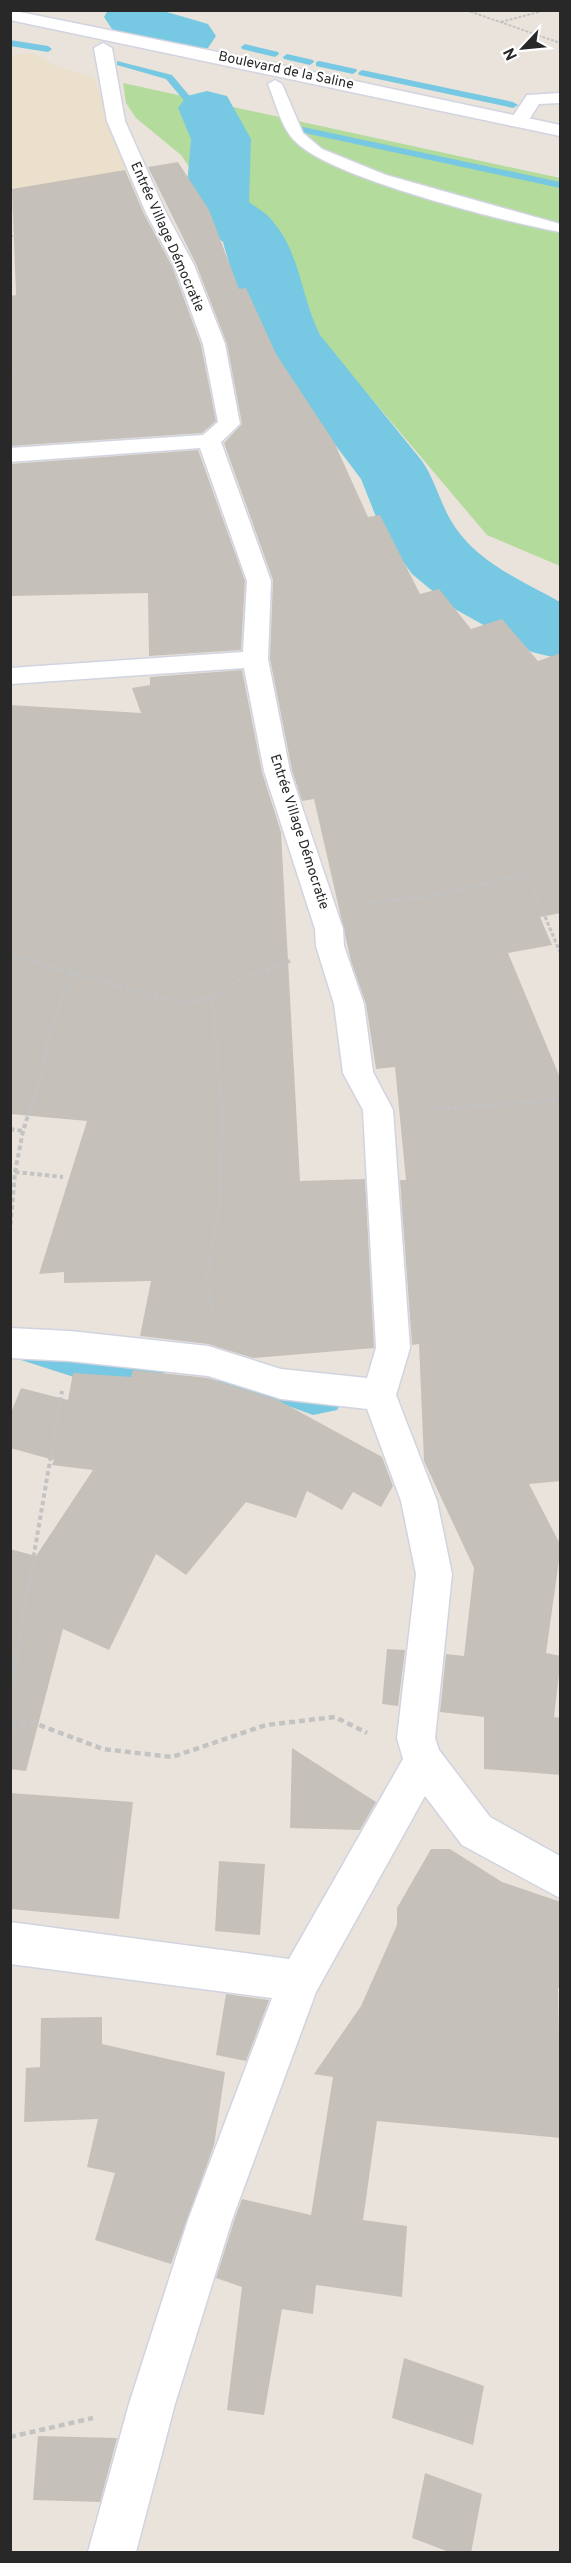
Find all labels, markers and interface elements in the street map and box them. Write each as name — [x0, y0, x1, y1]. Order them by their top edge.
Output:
north arrow — [493, 18, 553, 78]
text: N — [500, 44, 523, 63]
street label: Boulevard de la Saline — [217, 48, 355, 94]
street label: Entrée Village Démocratie — [126, 159, 208, 315]
street label: Entrée Village Démocratie — [266, 752, 332, 912]

